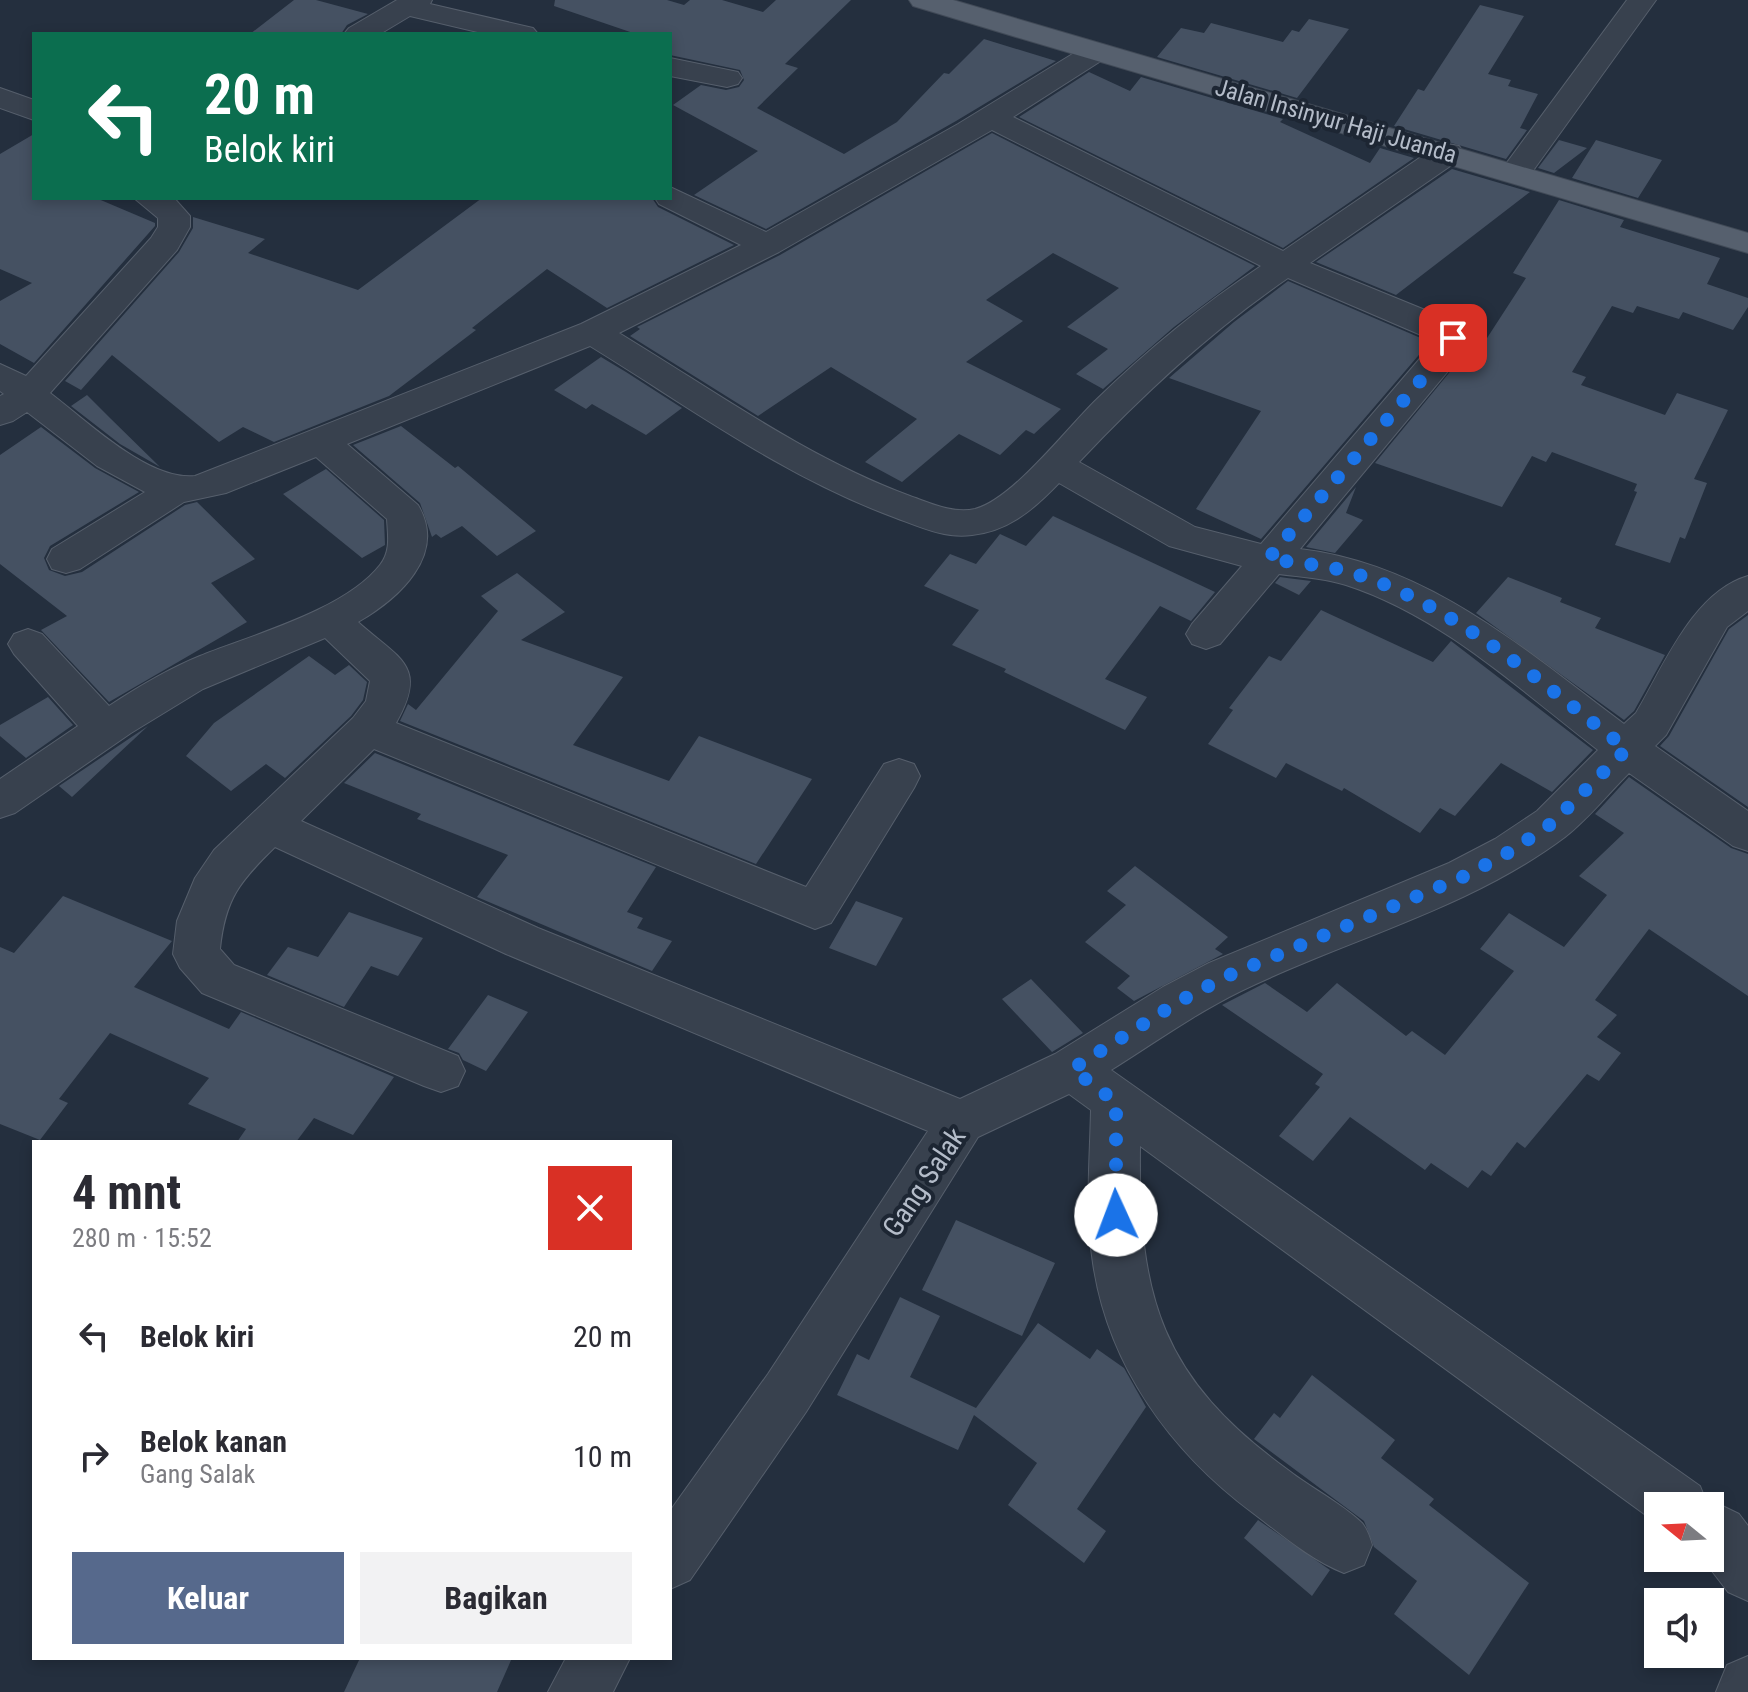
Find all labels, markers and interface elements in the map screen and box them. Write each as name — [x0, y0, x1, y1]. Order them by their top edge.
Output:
text: 20 m — [204, 62, 315, 128]
icon: left — [72, 64, 176, 168]
street label: Jalan Insinyur Haji Juanda — [1212, 73, 1460, 169]
text: Belok kiri — [204, 129, 335, 171]
pin — [1419, 304, 1487, 372]
icon: arrive — [1431, 316, 1475, 360]
street label: Gang Salak — [876, 1121, 973, 1243]
text: 4 mnt — [72, 1164, 181, 1221]
button: close — [548, 1166, 632, 1250]
position arrow — [1074, 1173, 1158, 1257]
text: 280 m · 15:52 — [72, 1223, 212, 1253]
icon: left — [72, 1314, 116, 1358]
text: Belok kiri — [140, 1319, 254, 1354]
text: 20 m — [573, 1319, 632, 1354]
text: Belok kanan — [140, 1424, 287, 1459]
icon: right — [72, 1434, 116, 1478]
text: 10 m — [573, 1439, 632, 1474]
text: Gang Salak — [140, 1459, 255, 1489]
north arrow — [1644, 1492, 1724, 1572]
map controls — [1644, 1492, 1724, 1668]
button: Keluar — [72, 1552, 344, 1644]
button: Bagikan — [360, 1552, 632, 1644]
button: sound — [1644, 1588, 1724, 1668]

